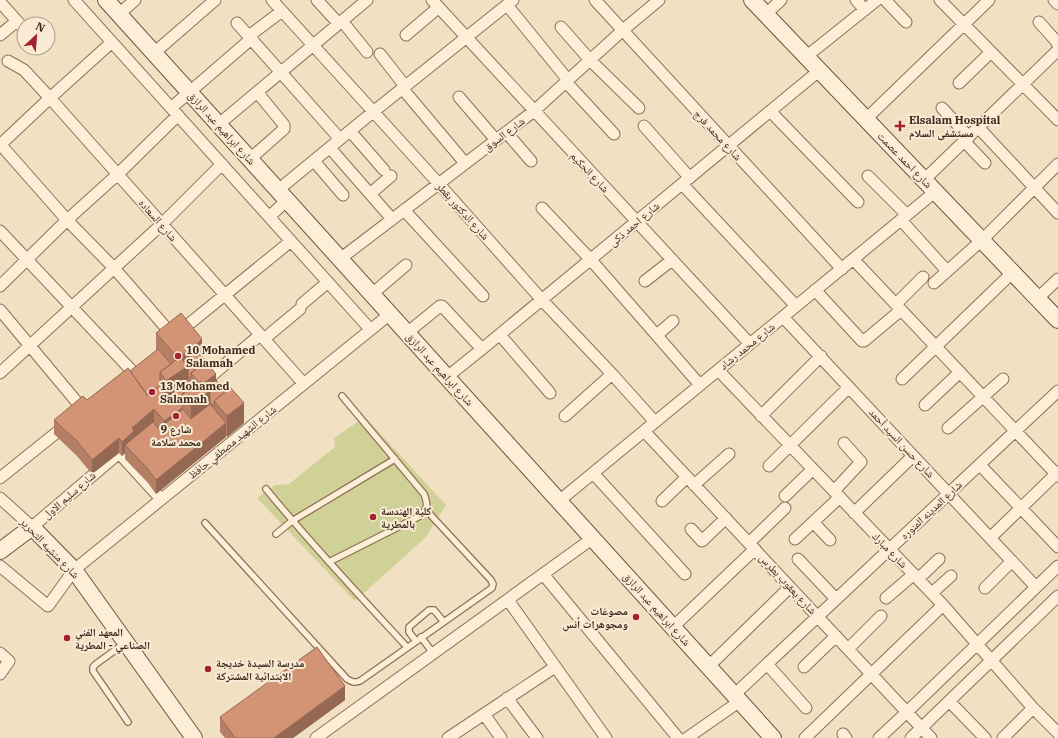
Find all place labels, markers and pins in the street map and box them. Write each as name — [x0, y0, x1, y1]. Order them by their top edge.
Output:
place label: Elsalam Hospital مستشفى السلام — [909, 113, 1001, 141]
marker: Elsalam Hospital مستشفى السلام — [894, 120, 906, 132]
place label: 10 Mohamed Salamah — [186, 343, 255, 370]
marker: 10 Mohamed Salamah — [173, 351, 183, 361]
place label: 13 Mohamed Salamah — [160, 379, 229, 406]
marker: 13 Mohamed Salamah — [147, 387, 157, 397]
marker: 9 شارع محمد سلامة — [171, 411, 181, 421]
place label: 9 شارع محمد سلامة — [151, 422, 201, 449]
place label: كلية الهندسة بالمطرية — [381, 504, 432, 531]
marker: كلية الهندسة بالمطرية — [368, 512, 378, 522]
place label: مصوغات ومجوهرات أنس — [563, 604, 628, 632]
marker: مصوغات ومجوهرات أنس — [631, 612, 641, 622]
place label: المعهد الفني الصناعي - المطرية — [75, 625, 150, 654]
marker: المعهد الفني الصناعي - المطرية — [62, 633, 72, 643]
place label: مدرسة السيدة خديجة الابتدائية المشتركة — [216, 656, 304, 683]
marker: مدرسة السيدة خديجة الابتدائية المشتركة — [203, 664, 213, 674]

